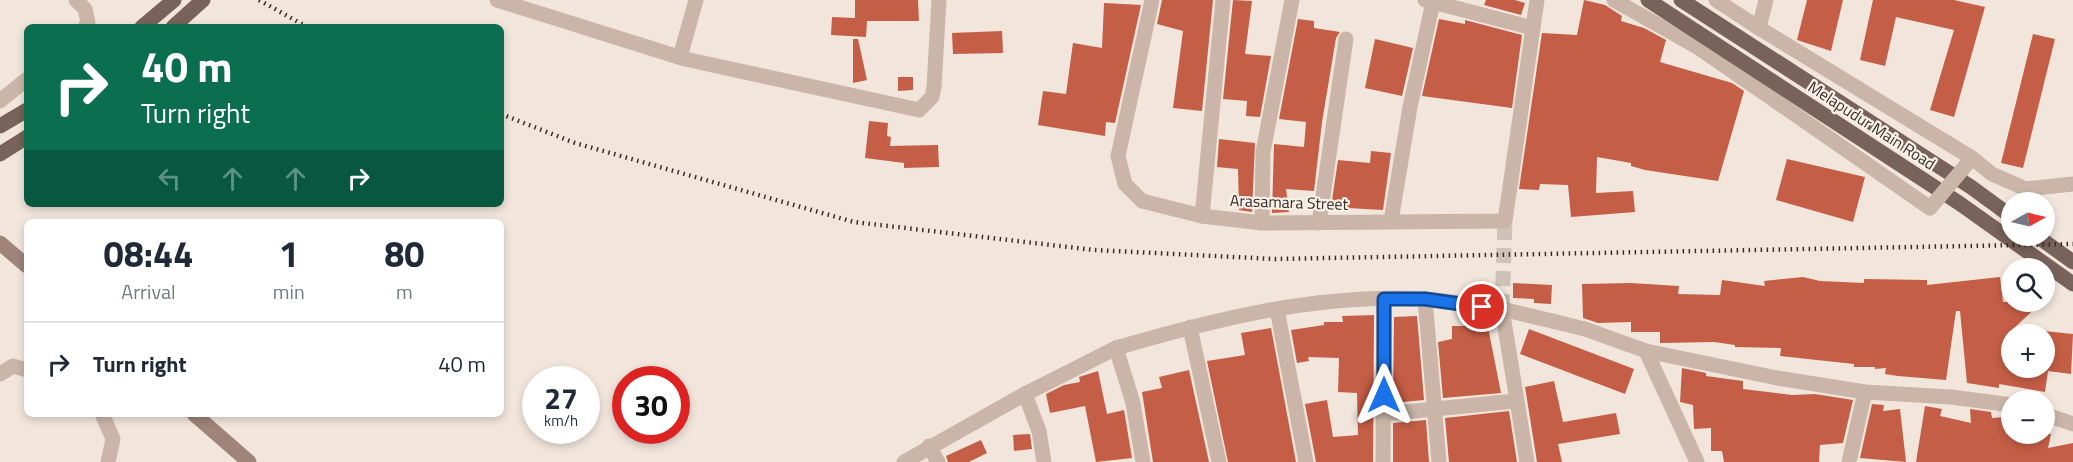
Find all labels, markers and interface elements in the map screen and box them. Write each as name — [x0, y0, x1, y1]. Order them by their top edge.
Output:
text: 40 m — [141, 34, 233, 98]
icon: right — [42, 48, 120, 126]
street label: Melapudur Main Road — [1803, 75, 1941, 175]
text: Turn right — [141, 92, 250, 133]
icon: left — [153, 162, 186, 195]
icon: ahead — [216, 162, 249, 195]
icon: ahead — [279, 162, 312, 195]
icon: right — [342, 162, 375, 195]
street label: Arasamara Street — [1229, 188, 1349, 216]
north arrow — [2001, 192, 2055, 246]
map controls — [2001, 192, 2055, 444]
text: 08:44 — [103, 226, 193, 281]
text: 1 — [279, 226, 299, 281]
text: 80 — [384, 226, 424, 281]
button: search — [2001, 258, 2055, 312]
text: Arrival — [121, 276, 176, 307]
text: min — [273, 276, 305, 307]
text: m — [396, 276, 413, 307]
pin — [1456, 281, 1507, 332]
icon: arrive — [1465, 290, 1498, 323]
button: + — [2001, 324, 2055, 378]
text: Turn right — [93, 347, 187, 381]
text: 40 m — [438, 347, 486, 381]
icon: right — [42, 348, 75, 381]
position arrow — [1352, 363, 1416, 427]
speed limit sign: 30 — [612, 366, 690, 444]
text: 27 — [544, 375, 578, 421]
button: − — [2001, 390, 2055, 444]
text: km/h — [544, 409, 578, 432]

